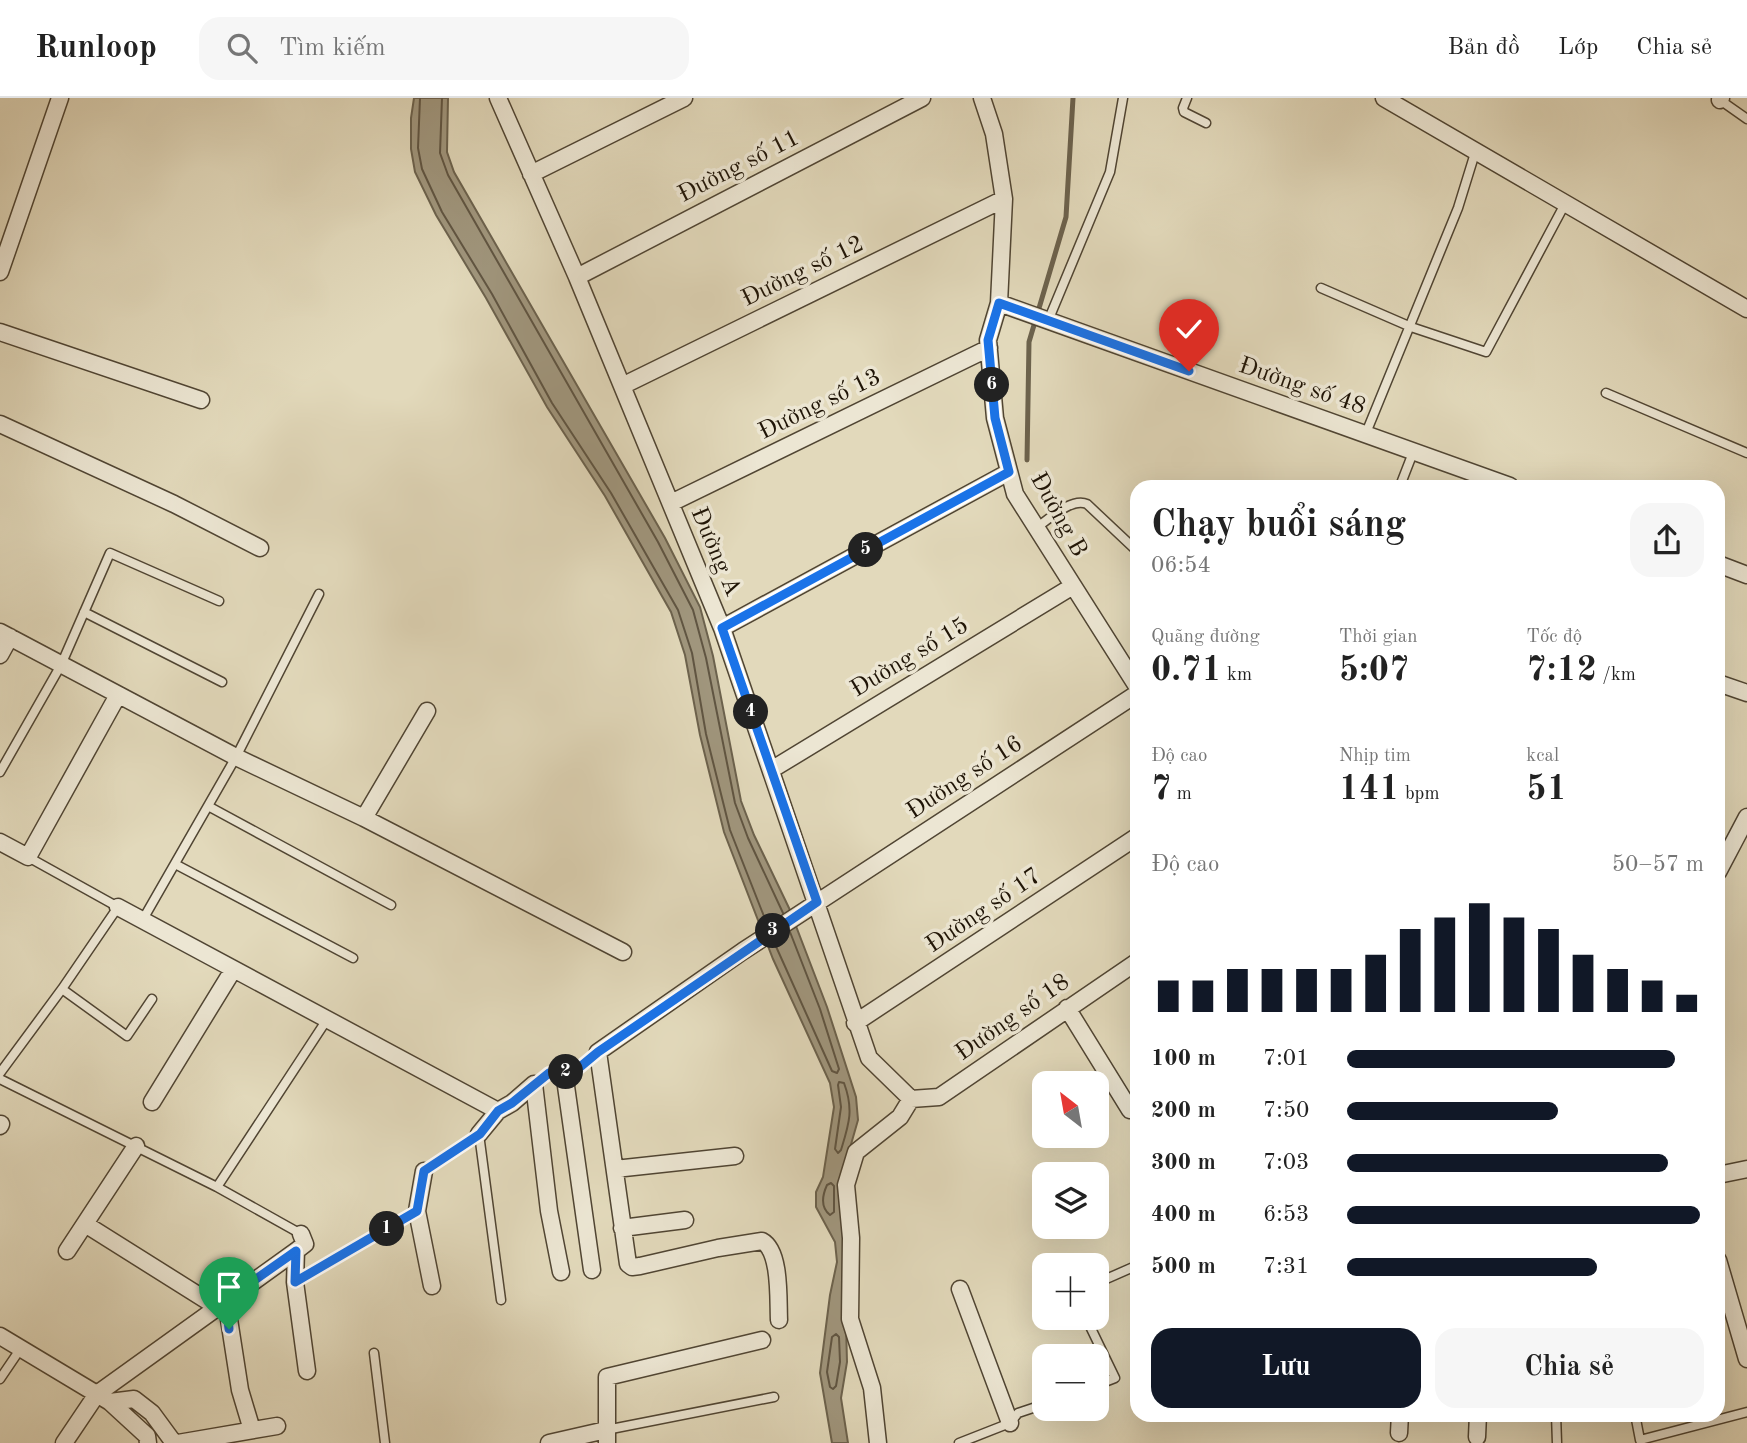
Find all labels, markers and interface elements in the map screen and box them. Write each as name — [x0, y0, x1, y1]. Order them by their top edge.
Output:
search box — [199, 17, 689, 80]
icon: search — [223, 29, 261, 67]
text: Runloop — [35, 32, 157, 65]
text: Tìm kiếm — [279, 35, 386, 61]
text: Bản đồ — [1447, 36, 1520, 60]
text: Lớp — [1558, 36, 1598, 60]
text: Chia sẻ — [1636, 36, 1712, 60]
street label: Đường số 11 — [674, 125, 804, 208]
street label: Đường số 12 — [738, 231, 868, 312]
pin — [1159, 299, 1219, 371]
icon: check — [1170, 310, 1208, 348]
street label: Đường số 48 — [1235, 353, 1369, 420]
street label: Đường số 13 — [755, 364, 885, 445]
pin: 6 — [974, 368, 1010, 402]
text: 6 — [986, 375, 997, 394]
street label: Đường B — [1025, 469, 1091, 561]
button: share — [1630, 503, 1704, 577]
street label: Đường A — [686, 504, 744, 600]
text: Chạy buổi sáng — [1151, 507, 1406, 545]
pin: 5 — [848, 532, 884, 568]
text: 5 — [860, 540, 871, 559]
text: 06:54 — [1151, 554, 1211, 577]
street label: Đường số 15 — [846, 613, 973, 702]
text: Quãng đường — [1151, 628, 1260, 647]
text: Thời gian — [1339, 628, 1417, 647]
text: Tốc độ — [1526, 628, 1582, 647]
text: 0.71 — [1151, 653, 1222, 688]
text: 5:07 — [1339, 653, 1409, 688]
text: 7:12 — [1526, 653, 1597, 688]
text: km — [1222, 666, 1252, 685]
text: /km — [1597, 666, 1636, 685]
pin: 4 — [734, 694, 768, 730]
text: 4 — [745, 702, 756, 721]
street label: Đường số 16 — [902, 731, 1027, 824]
text: Độ cao — [1151, 747, 1207, 766]
text: Nhịp tim — [1339, 747, 1411, 766]
text: kcal — [1526, 747, 1559, 766]
text: 7 — [1151, 772, 1171, 807]
text: 141 — [1339, 772, 1400, 807]
text: 51 — [1526, 772, 1567, 807]
text: m — [1171, 785, 1192, 804]
text: bpm — [1400, 785, 1440, 804]
text: Độ cao — [1151, 853, 1219, 876]
text: 50–57 m — [1612, 853, 1704, 876]
street label: Đường số 17 — [922, 863, 1046, 958]
pin: 3 — [756, 914, 790, 948]
text: 3 — [767, 921, 778, 940]
street label: Đường số 18 — [951, 969, 1074, 1066]
text: 100 m — [1151, 1047, 1216, 1070]
text: 7:01 — [1263, 1047, 1309, 1070]
pin: 2 — [548, 1054, 584, 1090]
text: 2 — [560, 1062, 571, 1081]
north arrow — [1032, 1071, 1110, 1148]
map controls — [1032, 1071, 1109, 1421]
text: 200 m — [1151, 1099, 1216, 1122]
text: 7:50 — [1263, 1099, 1309, 1122]
text: 300 m — [1151, 1151, 1216, 1174]
text: 7:03 — [1263, 1151, 1309, 1174]
button: layers — [1032, 1162, 1109, 1239]
text: 400 m — [1151, 1203, 1216, 1226]
text: 6:53 — [1263, 1203, 1309, 1226]
pin: 1 — [370, 1212, 404, 1246]
text: 1 — [381, 1219, 392, 1238]
button: + — [1032, 1253, 1109, 1330]
text: 500 m — [1151, 1255, 1216, 1278]
text: 7:31 — [1263, 1255, 1309, 1278]
pin — [199, 1257, 259, 1329]
icon: arrive — [210, 1268, 248, 1306]
button: Lưu — [1151, 1328, 1421, 1408]
button: Chia sẻ — [1435, 1328, 1704, 1408]
button: − — [1032, 1344, 1109, 1421]

